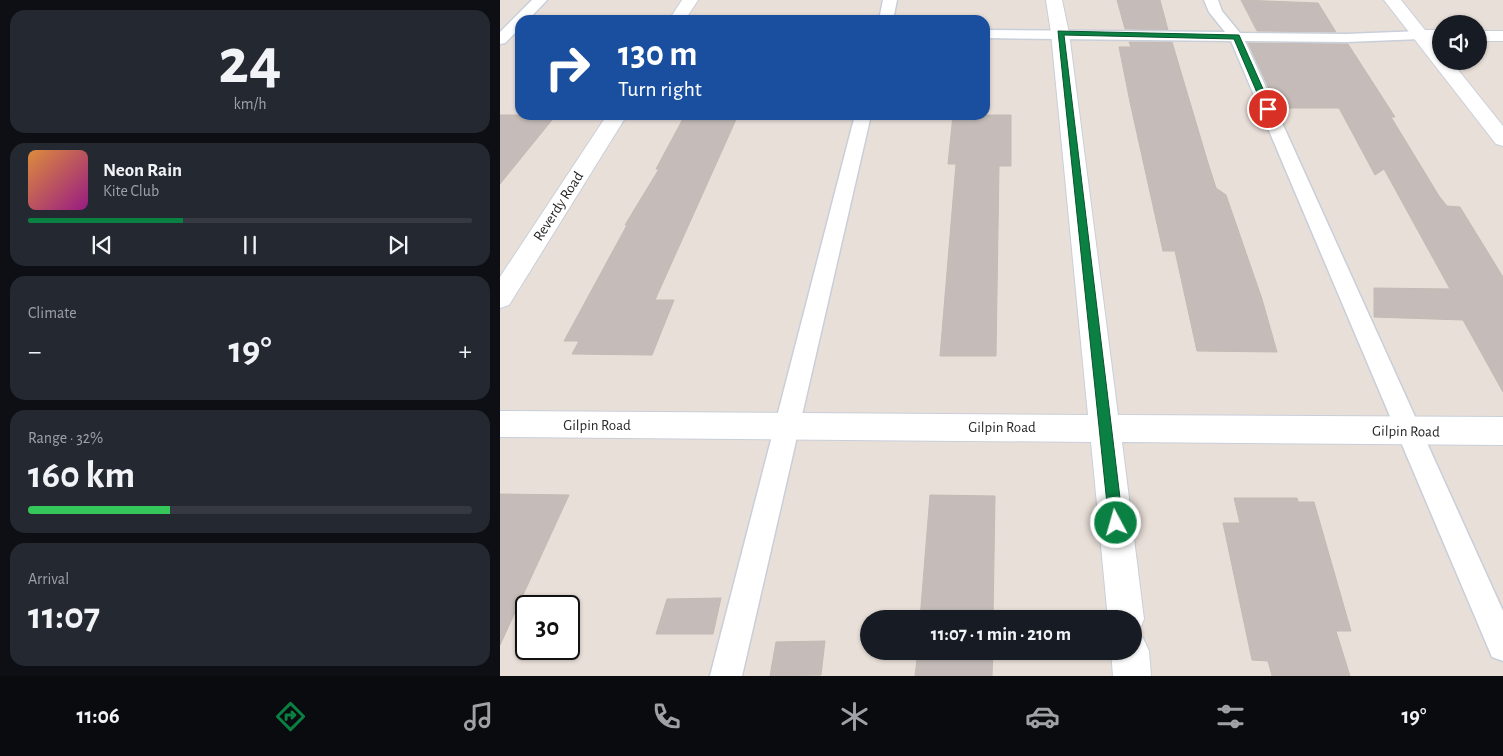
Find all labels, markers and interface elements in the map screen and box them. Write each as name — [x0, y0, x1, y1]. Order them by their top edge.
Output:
map controls — [1432, 15, 1487, 70]
button: sound — [1432, 15, 1487, 70]
text: 24 — [218, 30, 282, 95]
icon: right — [535, 35, 600, 100]
text: 130 m — [618, 37, 697, 72]
text: Turn right — [618, 78, 702, 100]
pin — [1247, 88, 1289, 130]
icon: arrive — [1254, 95, 1282, 123]
text: km/h — [233, 96, 267, 112]
text: Neon Rain — [103, 161, 182, 180]
street label: Reverdy Road — [531, 169, 586, 244]
text: Kite Club — [103, 183, 159, 199]
icon: previous — [88, 231, 116, 259]
icon: pause — [236, 231, 264, 259]
icon: next — [384, 231, 412, 259]
text: Climate — [28, 305, 77, 321]
text: 19° — [228, 332, 272, 370]
text: − — [28, 338, 41, 366]
text: + — [459, 338, 472, 366]
street label: Gilpin Road — [563, 418, 631, 433]
street label: Gilpin Road — [968, 420, 1036, 435]
street label: Gilpin Road — [1372, 423, 1440, 440]
text: Range · 32% — [28, 430, 103, 446]
text: 160 km — [28, 457, 135, 495]
position arrow — [1089, 496, 1141, 548]
text: Arrival — [28, 571, 69, 587]
speed limit sign: 30 — [515, 595, 580, 660]
text: 11:07 — [28, 598, 100, 636]
text: 11:07 · 1 min · 210 m — [931, 625, 1071, 644]
icon: directions — [273, 699, 308, 734]
icon: music — [461, 699, 496, 734]
icon: phone — [649, 699, 684, 734]
icon: climate — [837, 699, 872, 734]
icon: car — [1025, 699, 1060, 734]
icon: filters — [1213, 699, 1248, 734]
text: 11:06 — [77, 705, 120, 727]
text: 19° — [1401, 705, 1426, 727]

